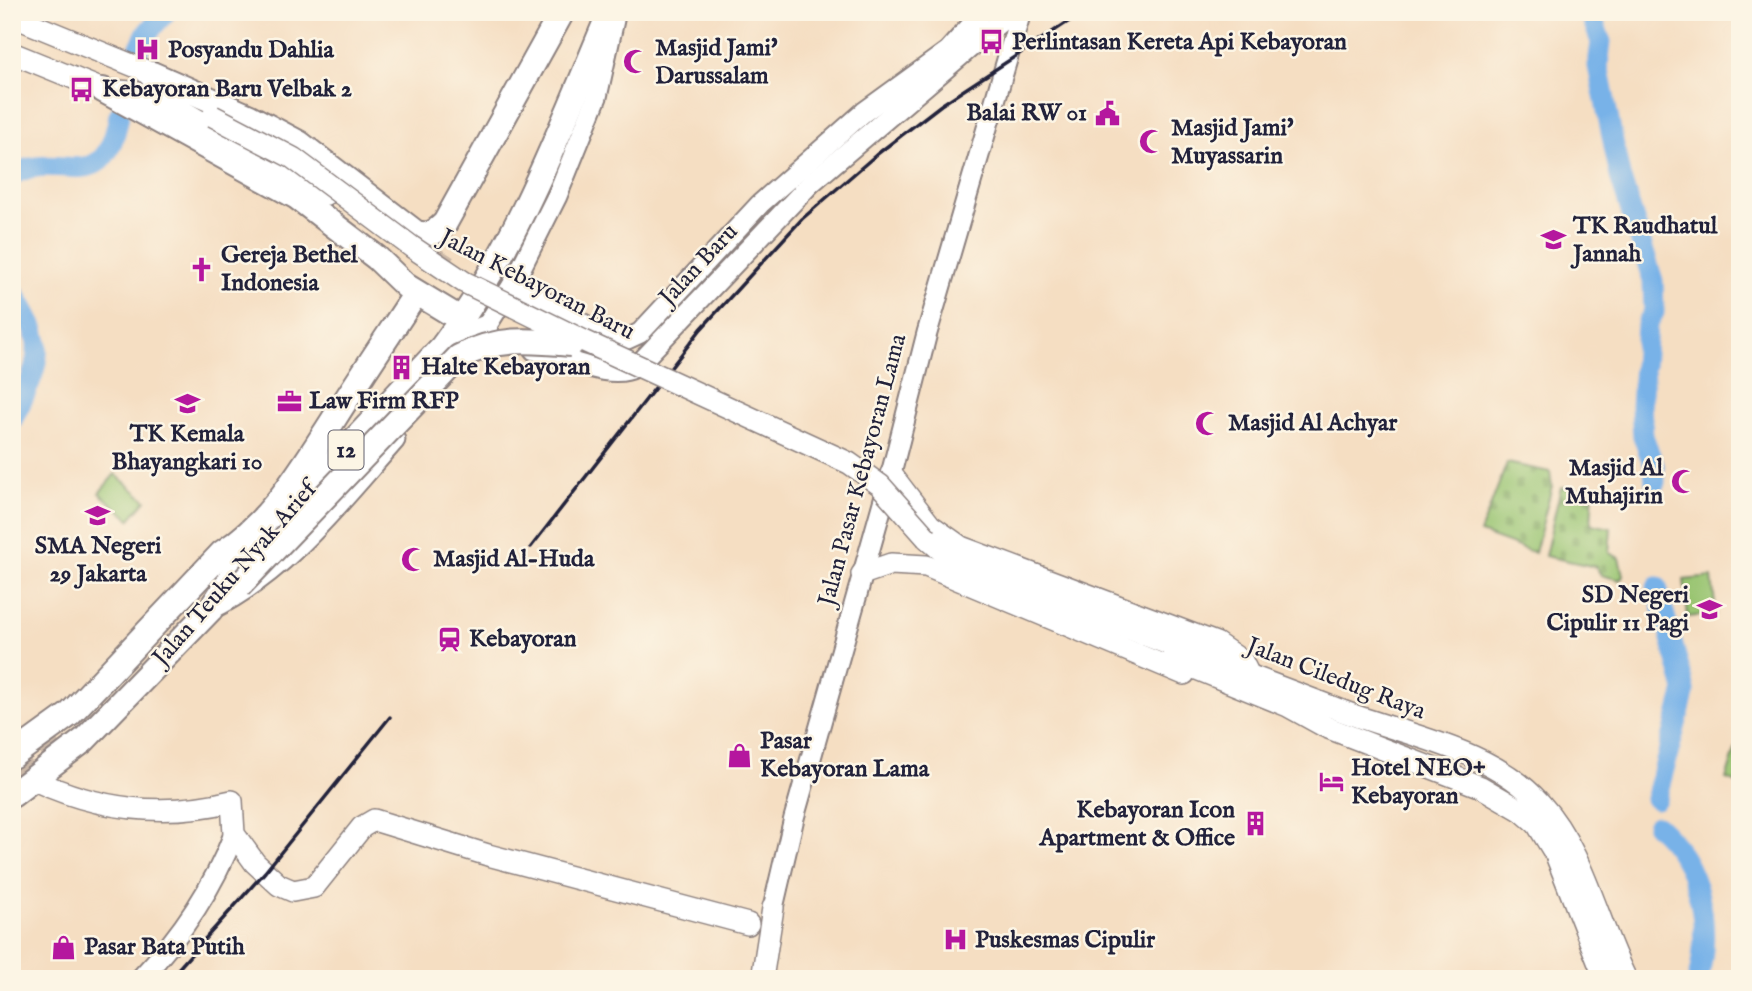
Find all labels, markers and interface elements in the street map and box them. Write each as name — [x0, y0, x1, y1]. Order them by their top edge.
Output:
place label: Perlintasan Kereta Api Kebayoran — [1012, 27, 1347, 58]
bus stop icon: Perlintasan Kereta Api Kebayoran — [978, 28, 1006, 56]
place label: Masjid Jami' Darussalam — [655, 33, 778, 92]
place label: Posyandu Dahlia — [168, 35, 334, 66]
hospital icon: Posyandu Dahlia — [134, 36, 162, 64]
mosque icon: Masjid Jami' Darussalam — [621, 48, 649, 76]
place label: Kebayoran Baru Velbak 2 — [102, 74, 352, 105]
bus stop icon: Kebayoran Baru Velbak 2 — [68, 75, 96, 103]
place label: Balai RW 01 — [966, 98, 1087, 129]
public building icon: Balai RW 01 — [1093, 99, 1121, 127]
place label: Masjid Jami' Muyassarin — [1171, 113, 1294, 172]
mosque icon: Masjid Jami' Muyassarin — [1137, 128, 1165, 156]
place label: TK Raudhatul Jannah — [1570, 211, 1718, 270]
street label: Jalan Baru — [651, 217, 745, 315]
street label: Jalan Kebayoran Baru — [432, 221, 640, 348]
school or university icon: TK Raudhatul Jannah — [1539, 226, 1567, 254]
place label: Gereja Bethel Indonesia — [221, 240, 358, 299]
church icon: Gereja Bethel Indonesia — [187, 255, 215, 283]
street label: Jalan Pasar Kebayoran Lama — [811, 330, 914, 612]
place label: Halte Kebayoran — [421, 352, 591, 383]
building icon: Halte Kebayoran — [387, 353, 415, 381]
place label: Law Firm RFP — [309, 386, 459, 417]
office icon: Law Firm RFP — [275, 387, 303, 415]
school or university icon: TK Kemala Bhayangkari 10 — [173, 389, 201, 417]
place label: Masjid Al Achyar — [1228, 408, 1397, 439]
mosque icon: Masjid Al Achyar — [1194, 409, 1222, 437]
place label: TK Kemala Bhayangkari 10 — [112, 419, 262, 478]
road number: 12 — [328, 431, 364, 470]
place label: Masjid Al Muhajirin — [1565, 453, 1663, 512]
mosque icon: Masjid Al Muhajirin — [1669, 468, 1697, 496]
street label: Jalan Teuku Nyak Arief — [144, 472, 327, 675]
school or university icon: SMA Negeri 29 Jakarta — [84, 501, 112, 529]
place label: SMA Negeri 29 Jakarta — [35, 531, 162, 590]
place label: Masjid Al-Huda — [433, 544, 595, 575]
mosque icon: Masjid Al-Huda — [399, 545, 427, 573]
place label: SD Negeri Cipulir 11 Pagi — [1547, 580, 1690, 639]
school or university icon: SD Negeri Cipulir 11 Pagi — [1695, 595, 1723, 623]
place label: Kebayoran — [469, 624, 577, 655]
station icon: Kebayoran — [435, 625, 463, 653]
street label: Jalan Ciledug Raya — [1239, 630, 1430, 728]
place label: Pasar Kebayoran Lama — [760, 726, 930, 785]
shop icon: Pasar Kebayoran Lama — [726, 741, 754, 769]
place label: Hotel NEO+ Kebayoran — [1351, 753, 1486, 812]
hotel icon: Hotel NEO+ Kebayoran — [1317, 768, 1345, 796]
place label: Kebayoran Icon Apartment & Office — [1038, 795, 1235, 854]
building icon: Kebayoran Icon Apartment & Office — [1241, 810, 1269, 838]
place label: Puskesmas Cipulir — [975, 925, 1155, 956]
hospital icon: Puskesmas Cipulir — [941, 926, 969, 954]
place label: Pasar Bata Putih — [84, 932, 245, 963]
shop icon: Pasar Bata Putih — [50, 933, 78, 961]

